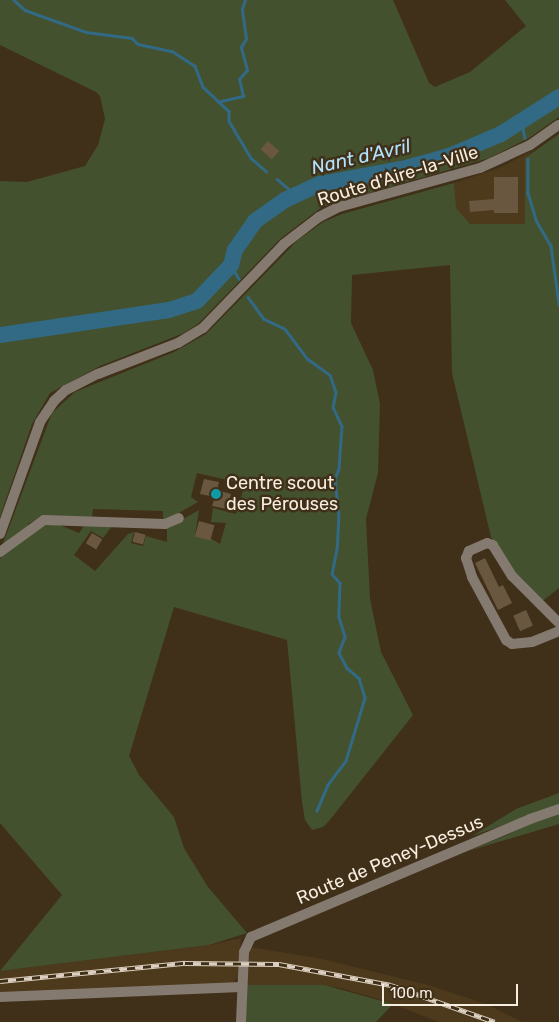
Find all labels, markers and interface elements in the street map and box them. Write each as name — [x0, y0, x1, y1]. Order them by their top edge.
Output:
water label: Nant d'Avril — [309, 135, 413, 179]
street label: Route d'Aire-la-Ville — [315, 141, 481, 211]
place label: Centre scout des Pérouses — [226, 473, 338, 516]
marker: Centre scout des Pérouses — [210, 488, 222, 500]
street label: Route de Peney-Dessus — [293, 811, 487, 909]
scale bar — [384, 974, 520, 1006]
text: 100 m — [390, 984, 432, 1002]

